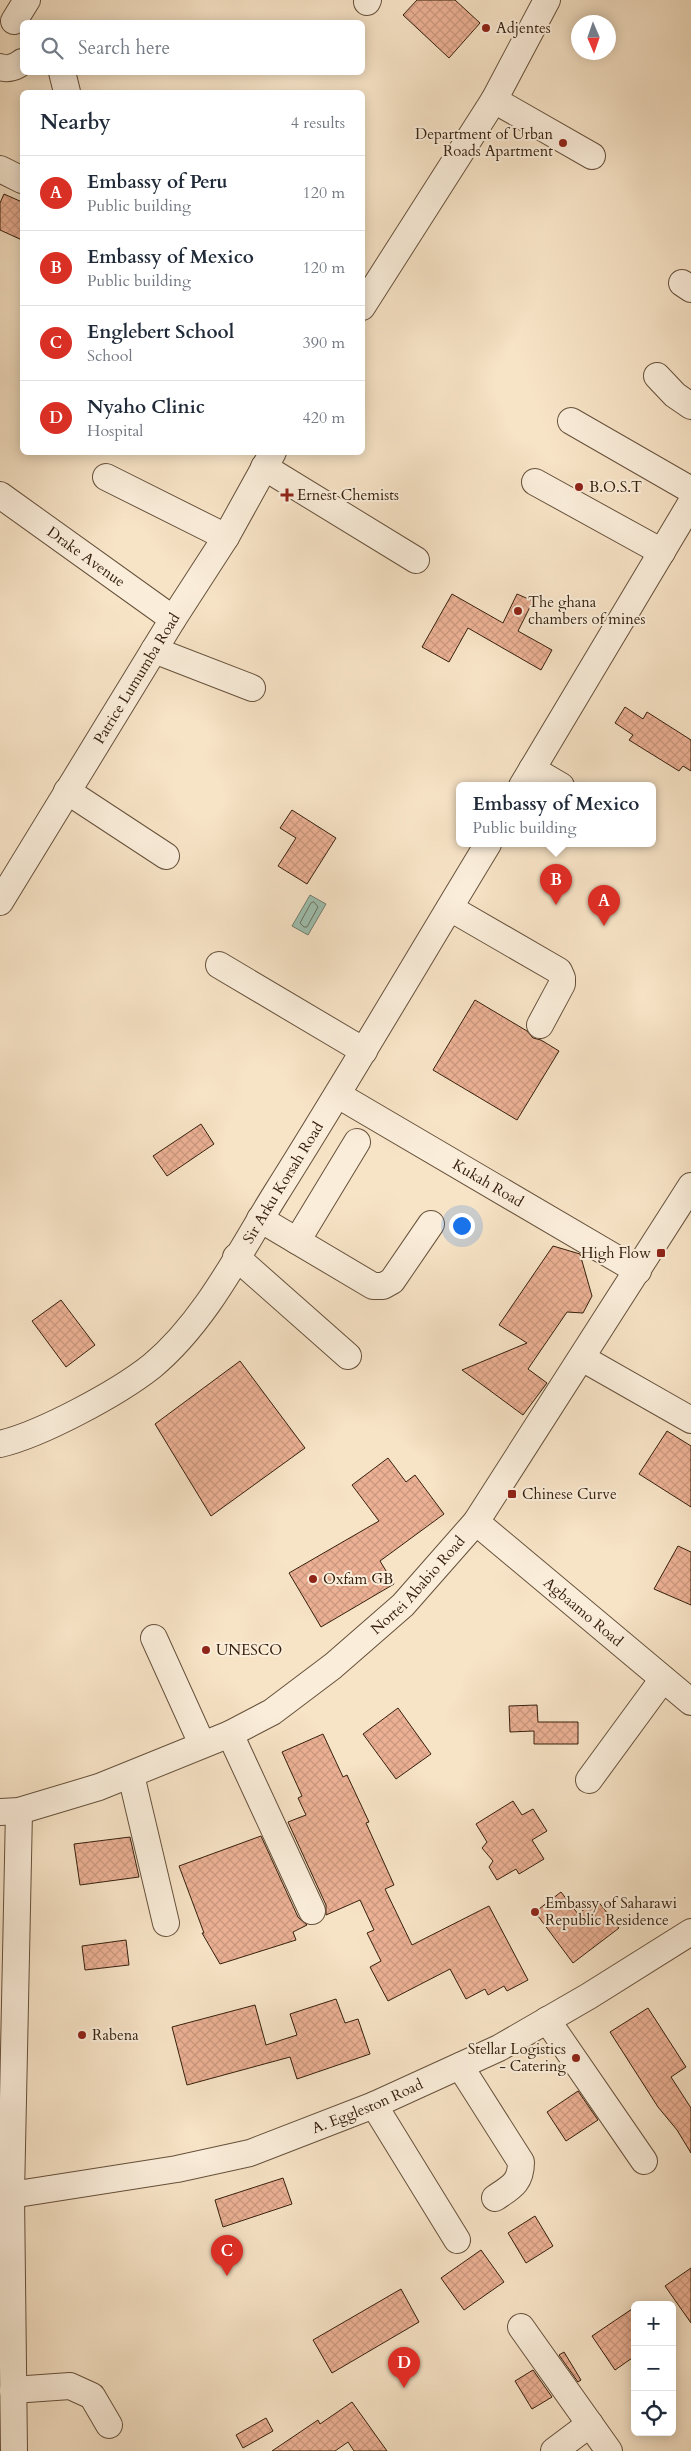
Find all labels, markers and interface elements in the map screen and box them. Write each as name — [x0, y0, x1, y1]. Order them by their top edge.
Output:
north arrow — [571, 15, 616, 60]
place label: Adjentes — [496, 18, 551, 38]
search box — [20, 20, 365, 75]
marker: Adjentes — [480, 22, 492, 34]
icon: search — [38, 34, 66, 62]
text: Search here — [78, 35, 170, 61]
text: Nearby — [40, 108, 111, 137]
text: 4 results — [291, 112, 345, 134]
place label: Department of Urban Roads Apartment — [415, 124, 553, 161]
marker: Department of Urban Roads Apartment — [557, 137, 569, 149]
text: Embassy of Peru — [87, 169, 228, 195]
text: A — [50, 182, 62, 204]
text: 120 m — [303, 182, 345, 204]
text: Public building — [87, 195, 191, 217]
text: Embassy of Mexico — [87, 244, 254, 270]
text: B — [50, 257, 62, 279]
text: 120 m — [303, 257, 345, 279]
text: Public building — [87, 270, 191, 292]
text: Englebert School — [87, 319, 234, 345]
text: C — [50, 332, 62, 354]
text: 390 m — [303, 332, 345, 354]
text: School — [87, 345, 132, 367]
text: Nyaho Clinic — [87, 394, 205, 420]
text: D — [49, 407, 63, 429]
text: 420 m — [303, 407, 345, 429]
text: Hospital — [87, 420, 143, 442]
place label: B.O.S.T — [589, 477, 642, 497]
marker: B.O.S.T — [573, 481, 585, 493]
place label: Ernest Chemists — [297, 485, 399, 505]
marker: Ernest Chemists — [281, 489, 293, 501]
street label: Drake Avenue — [43, 522, 129, 592]
place label: The ghana chambers of mines — [528, 592, 646, 629]
marker: The ghana chambers of mines — [512, 605, 524, 617]
street label: Patrice Lumumba Road — [89, 609, 184, 748]
popup — [456, 782, 656, 847]
text: Embassy of Mexico — [473, 791, 639, 817]
text: Public building — [473, 817, 577, 839]
pin: B — [540, 864, 572, 905]
pin: A — [588, 885, 620, 926]
street label: Sir Arku Korsah Road — [238, 1118, 328, 1247]
street label: Kukah Road — [449, 1154, 527, 1212]
your location — [449, 1213, 475, 1239]
place label: High Flow — [581, 1243, 651, 1263]
marker: High Flow — [655, 1247, 667, 1259]
place label: Chinese Curve — [522, 1484, 617, 1504]
marker: Chinese Curve — [506, 1488, 518, 1500]
street label: Nortei Ababio Road — [366, 1532, 469, 1639]
place label: Oxfam GB — [323, 1569, 393, 1589]
marker: Oxfam GB — [307, 1573, 319, 1585]
street label: Agbaamo Road — [539, 1573, 627, 1651]
place label: UNESCO — [216, 1640, 282, 1660]
marker: UNESCO — [200, 1644, 212, 1656]
place label: Embassy of Saharawi Republic Residence — [545, 1893, 677, 1930]
marker: Embassy of Saharawi Republic Residence — [529, 1906, 541, 1918]
place label: Rabena — [92, 2025, 139, 2045]
marker: Rabena — [76, 2029, 88, 2041]
place label: Stellar Logistics - Catering — [468, 2039, 567, 2076]
marker: Stellar Logistics - Catering — [570, 2052, 582, 2064]
street label: A. Eggleston Road — [309, 2074, 426, 2138]
pin: C — [211, 2235, 243, 2276]
map controls — [631, 2301, 676, 2436]
button: + — [631, 2301, 676, 2346]
button: − — [631, 2346, 676, 2391]
pin: D — [388, 2347, 420, 2388]
button: locate — [631, 2391, 676, 2436]

